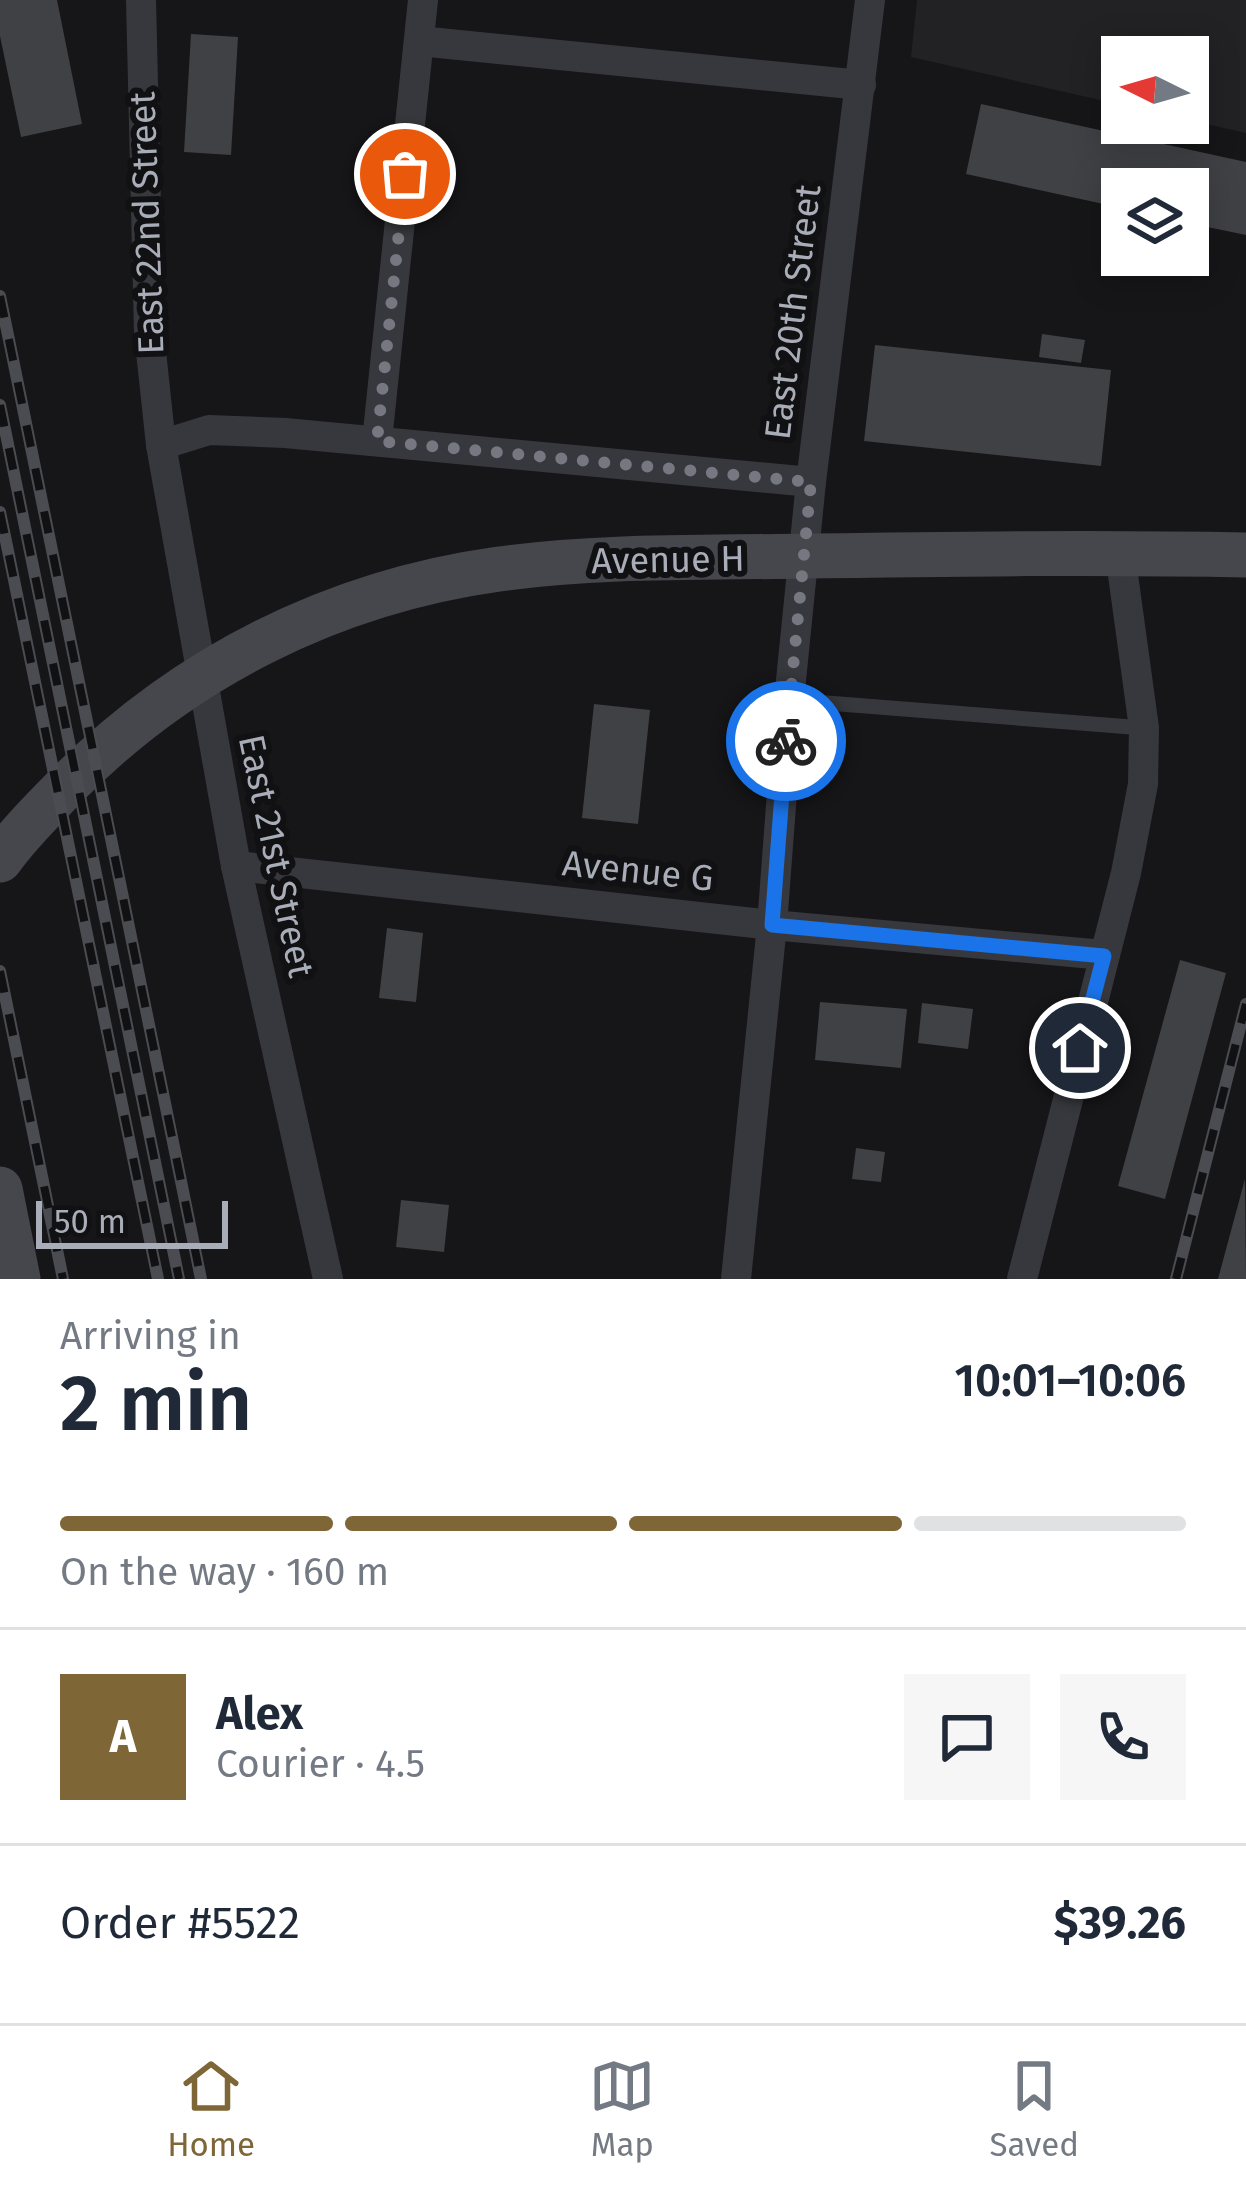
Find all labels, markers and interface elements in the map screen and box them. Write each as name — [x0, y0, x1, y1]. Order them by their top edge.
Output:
north arrow — [1101, 36, 1209, 144]
map controls — [1101, 36, 1209, 276]
street label: East 22nd Street — [120, 91, 174, 355]
pin — [354, 123, 456, 225]
icon: bag — [372, 141, 438, 207]
button: layers — [1101, 168, 1209, 276]
street label: East 20th Street — [756, 182, 830, 442]
street label: Avenue H — [591, 537, 745, 583]
courier — [726, 681, 846, 801]
icon: bike — [753, 708, 819, 774]
street label: East 21st Street — [229, 731, 323, 981]
street label: Avenue G — [560, 841, 716, 901]
pin — [1029, 997, 1131, 1099]
icon: home — [1047, 1015, 1113, 1081]
scale bar — [36, 1195, 228, 1248]
text: 50 m — [54, 1202, 126, 1242]
text: Arriving in — [60, 1313, 241, 1359]
text: 10:01–10:06 — [954, 1354, 1186, 1408]
text: 2 min — [60, 1357, 252, 1451]
text: On the way · 160 m — [60, 1549, 389, 1595]
button: chat — [904, 1674, 1030, 1800]
button: phone — [1060, 1674, 1186, 1800]
text: Alex — [216, 1687, 303, 1741]
text: A — [110, 1710, 136, 1764]
text: Courier · 4.5 — [216, 1741, 425, 1787]
text: Order #5522 — [60, 1896, 300, 1950]
text: $39.26 — [1054, 1896, 1186, 1950]
tab: Home — [167, 2053, 255, 2165]
tab: Map — [589, 2053, 655, 2165]
tab: Saved — [990, 2053, 1079, 2165]

